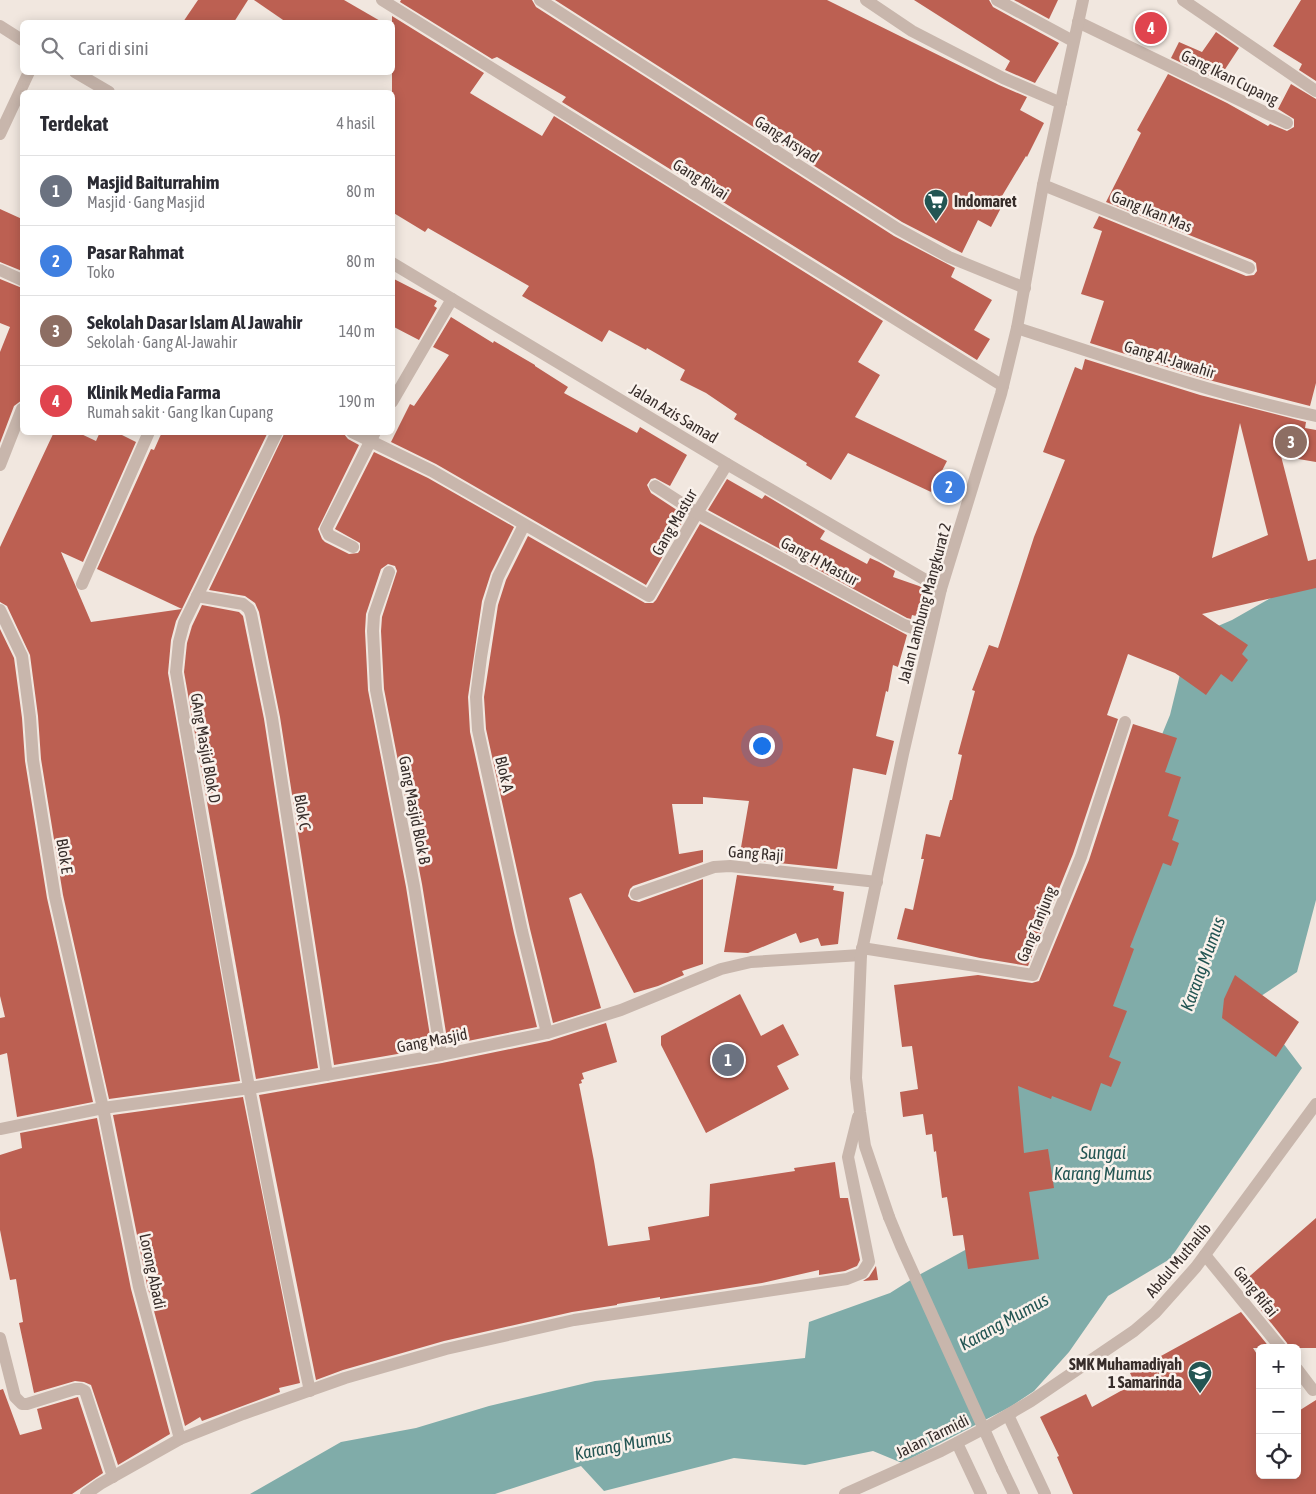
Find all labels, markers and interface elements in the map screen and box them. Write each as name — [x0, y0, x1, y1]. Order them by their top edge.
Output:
pin: 4 — [1135, 9, 1167, 47]
search box — [20, 20, 395, 75]
icon: search — [38, 34, 66, 62]
text: Cari di sini — [78, 37, 149, 59]
street label: Gang Ikan Cupang — [1178, 46, 1282, 109]
text: Terdekat — [40, 111, 108, 135]
street label: Gang Arsyad — [751, 112, 822, 167]
text: 4 hasil — [337, 114, 375, 132]
street label: Gang Rivai — [669, 155, 732, 204]
text: Masjid Baiturrahim — [87, 171, 219, 193]
text: 1 — [52, 182, 60, 200]
text: 80 m — [346, 182, 375, 200]
street label: Gang Ikan Mas — [1109, 187, 1195, 236]
supermarket icon: Indomaret — [923, 188, 949, 222]
place label: Indomaret — [954, 192, 1017, 210]
text: Masjid · Gang Masjid — [87, 193, 205, 211]
text: Pasar Rahmat — [87, 241, 184, 263]
text: 2 — [52, 252, 60, 270]
text: 80 m — [346, 252, 375, 270]
text: Toko — [87, 263, 115, 281]
text: Sekolah Dasar Islam Al Jawahir — [87, 311, 302, 333]
text: 3 — [52, 322, 60, 340]
text: 140 m — [339, 322, 375, 340]
text: Sekolah · Gang Al-Jawahir — [87, 333, 237, 351]
street label: Gang Al-Jawahir — [1122, 337, 1218, 382]
street label: Jalan Azis Samad — [626, 380, 722, 446]
text: Klinik Media Farma — [87, 381, 221, 403]
text: 4 — [52, 392, 60, 410]
text: 190 m — [339, 392, 375, 410]
text: Rumah sakit · Gang Ikan Cupang — [87, 403, 273, 421]
pin: 3 — [1275, 423, 1307, 461]
pin: 2 — [933, 468, 965, 506]
street label: Gang Mastur — [648, 485, 701, 559]
street label: Jalan Lambung Mangkurat 2 — [894, 521, 955, 685]
street label: Gang H Mastur — [778, 533, 862, 590]
street label: GAng Masjid Blok D — [186, 692, 225, 805]
your location — [749, 733, 775, 759]
street label: Gang Masjid Blok B — [395, 754, 434, 866]
street label: Blok A — [492, 754, 518, 794]
street label: Blok C — [291, 793, 315, 831]
street label: Blok E — [53, 837, 77, 875]
street label: Gang Raji — [728, 842, 784, 865]
street label: Gang Tanjung — [1013, 883, 1060, 965]
water label: Karang Mumus — [1176, 914, 1229, 1014]
street label: Gang Masjid — [395, 1024, 469, 1057]
pin: 1 — [712, 1041, 744, 1079]
water label: Sungai Karang Mumus — [1054, 1142, 1152, 1184]
street label: Abdul Muthalib — [1142, 1219, 1214, 1301]
street label: Lorong Abadi — [135, 1232, 170, 1311]
street label: Gang Rifai — [1229, 1262, 1282, 1321]
water label: Karang Mumus — [956, 1289, 1052, 1355]
map controls — [1256, 1344, 1301, 1479]
button: + — [1256, 1344, 1301, 1389]
place label: SMK Muhamadiyah 1 Samarinda — [1069, 1355, 1182, 1391]
school or university icon: SMK Muhamadiyah 1 Samarinda — [1187, 1360, 1213, 1394]
button: − — [1256, 1389, 1301, 1434]
street label: Jalan Tarmidi — [893, 1411, 971, 1461]
water label: Karang Mumus — [573, 1425, 673, 1464]
button: locate — [1256, 1434, 1301, 1479]

